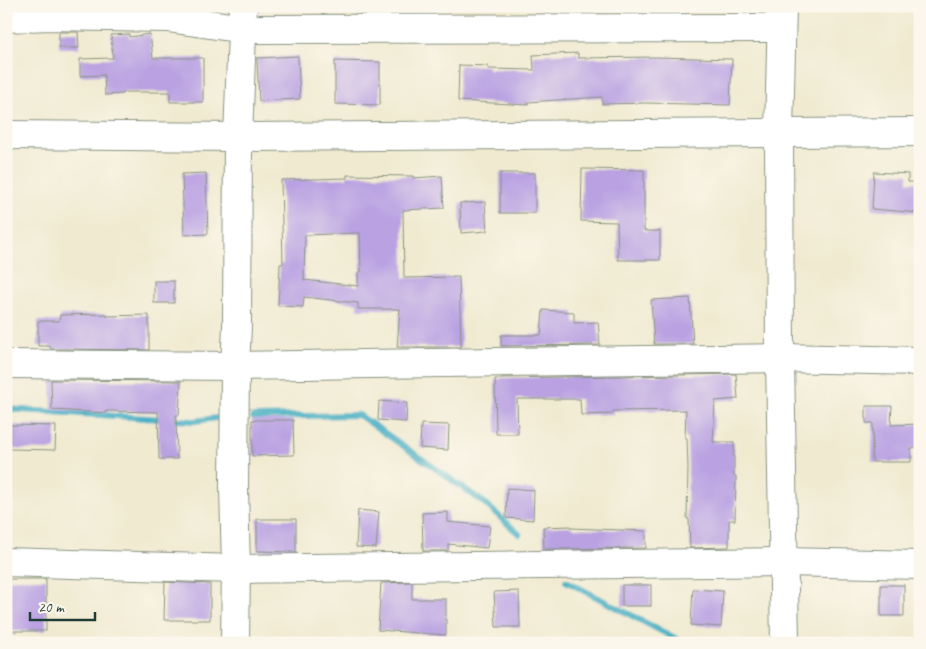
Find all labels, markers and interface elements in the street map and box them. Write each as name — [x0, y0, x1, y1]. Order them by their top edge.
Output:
scale bar — [30, 589, 95, 621]
text: 20 m — [38, 598, 65, 617]

